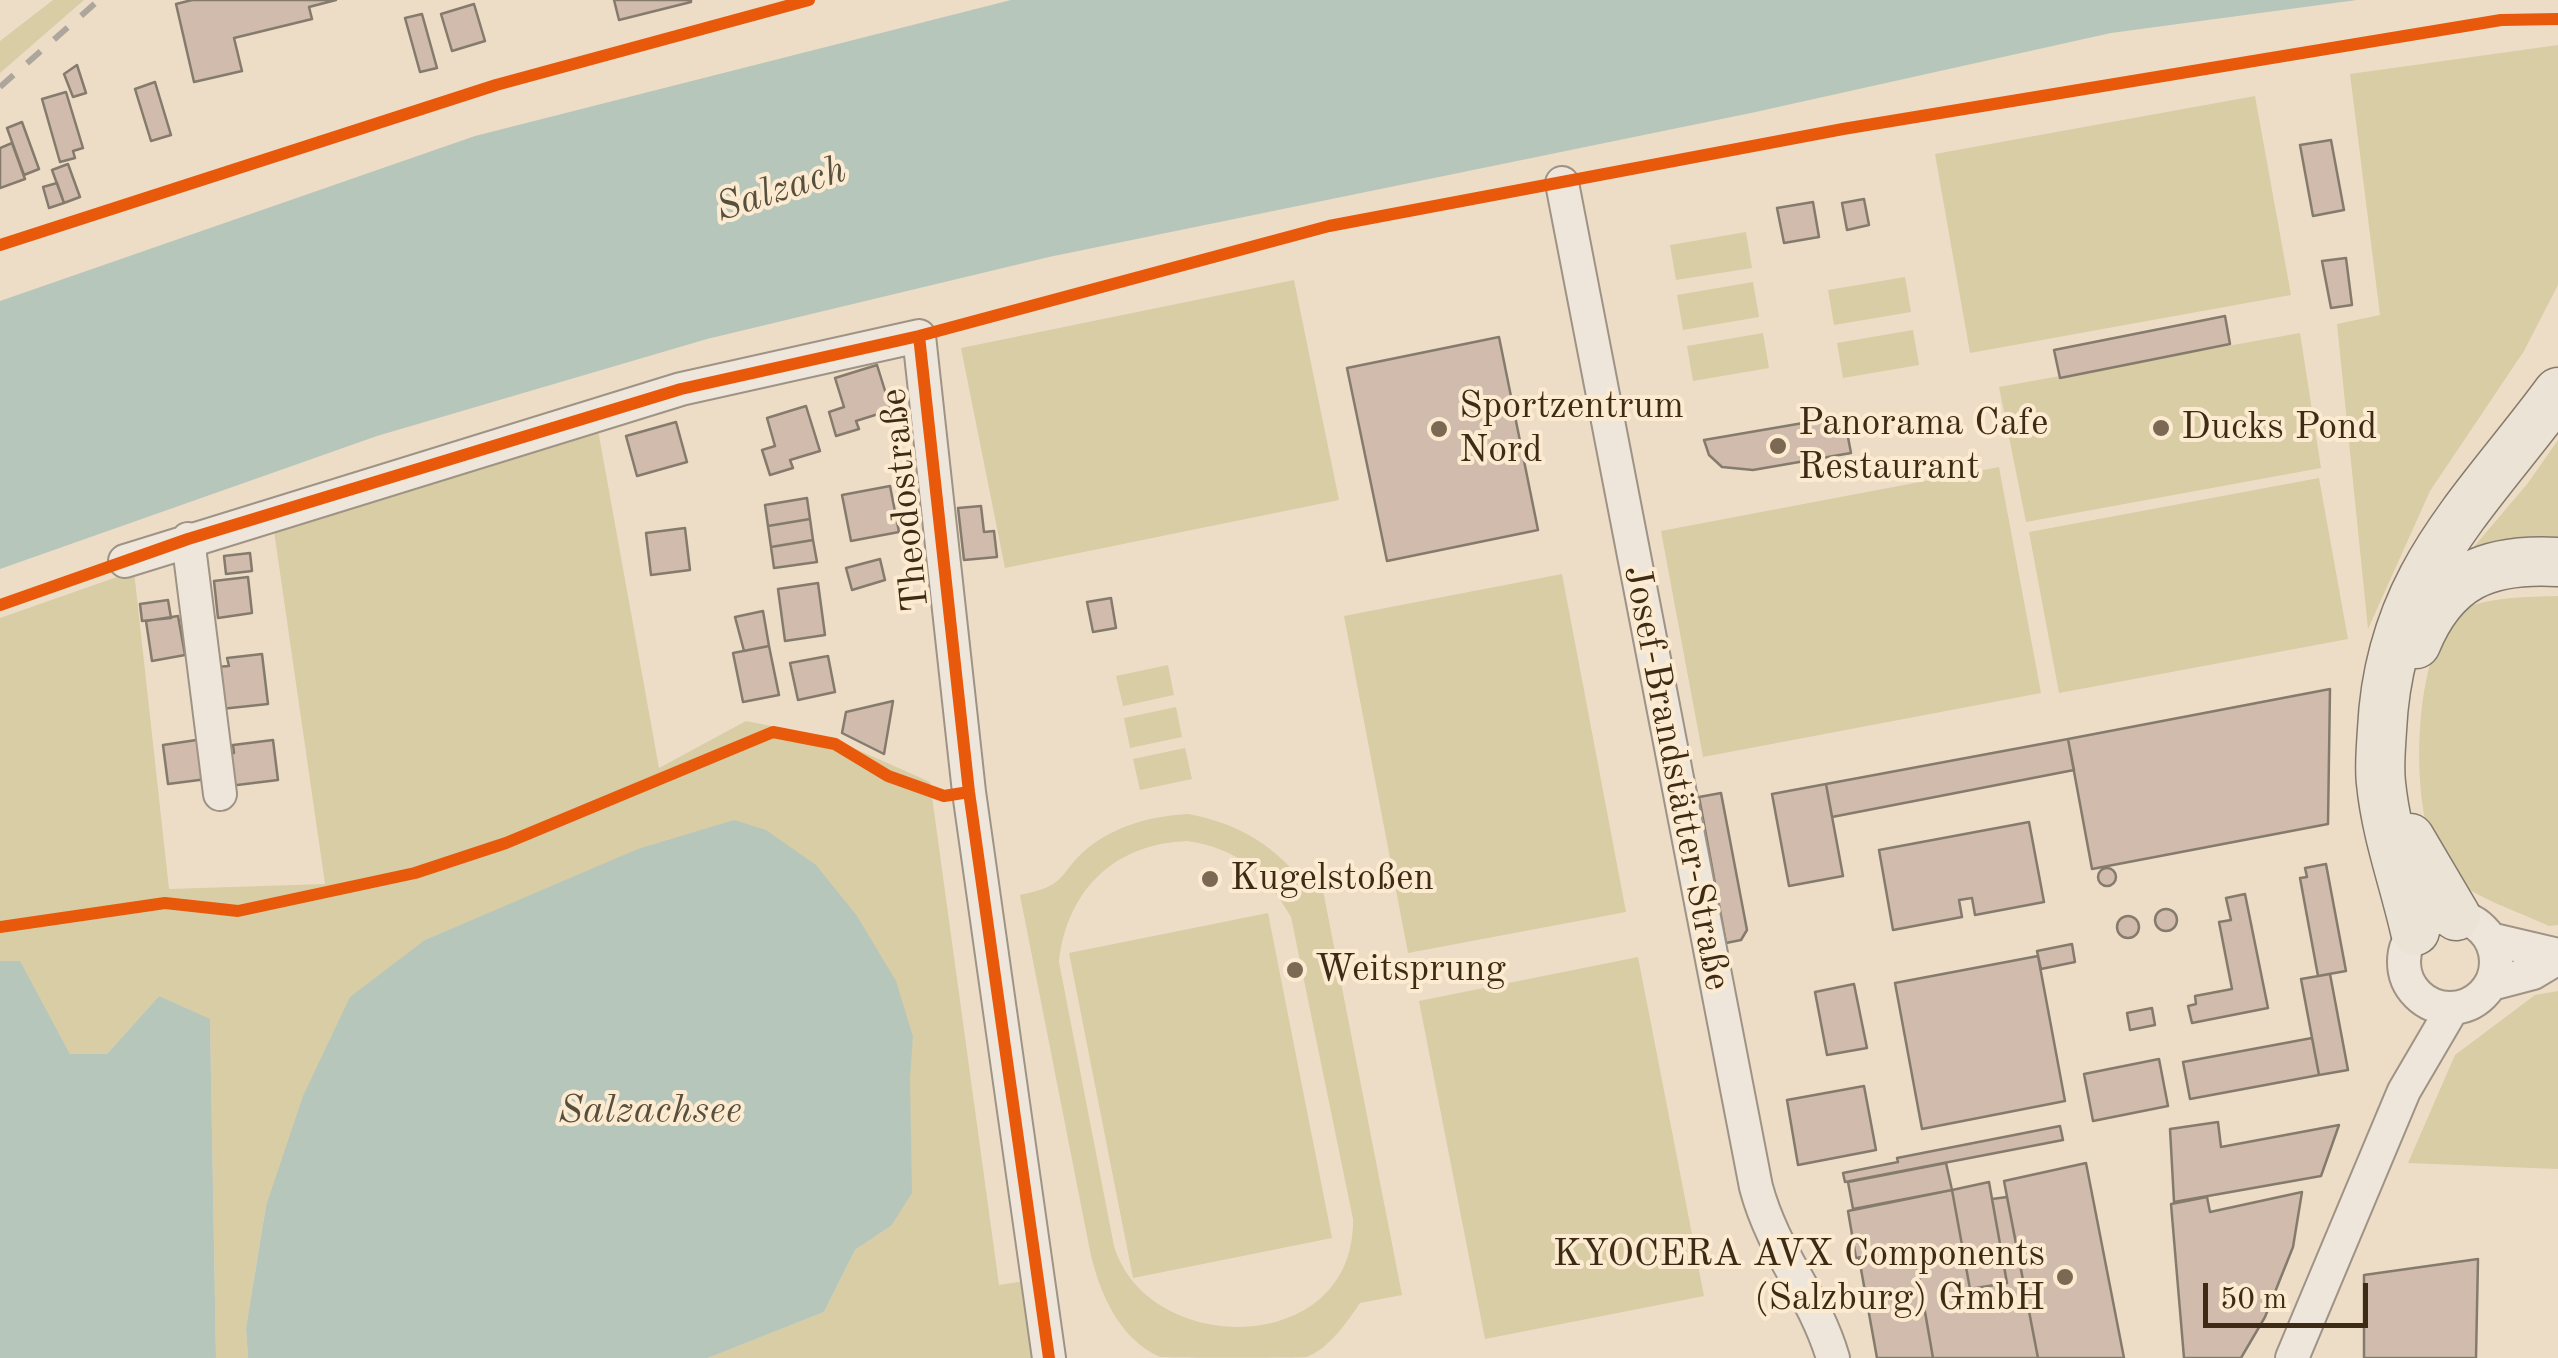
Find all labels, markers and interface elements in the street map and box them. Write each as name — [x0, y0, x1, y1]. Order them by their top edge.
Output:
water label: Salzach — [710, 146, 852, 234]
place label: Sportzentrum Nord — [1459, 384, 1684, 474]
street label: Theodostraße — [872, 386, 940, 614]
place label: Panorama Cafe Restaurant — [1798, 401, 2048, 490]
place label: Ducks Pond — [2181, 405, 2377, 451]
marker: Ducks Pond — [2150, 417, 2172, 439]
marker: Sportzentrum Nord — [1428, 418, 1450, 440]
marker: Panorama Cafe Restaurant — [1767, 435, 1789, 457]
street label: Josef-Brandstätter-Straße — [1612, 562, 1740, 994]
place label: Kugelstoßen — [1230, 856, 1434, 902]
marker: Kugelstoßen — [1199, 868, 1221, 890]
place label: Weitsprung — [1315, 947, 1506, 993]
marker: Weitsprung — [1284, 959, 1306, 981]
water label: Salzachsee — [558, 1088, 742, 1136]
place label: KYOCERA AVX Components (Salzburg) GmbH — [1553, 1232, 2045, 1322]
scale bar — [2208, 1263, 2373, 1325]
marker: KYOCERA AVX Components (Salzburg) GmbH — [2054, 1266, 2076, 1288]
text: 50 m — [2220, 1285, 2287, 1315]

